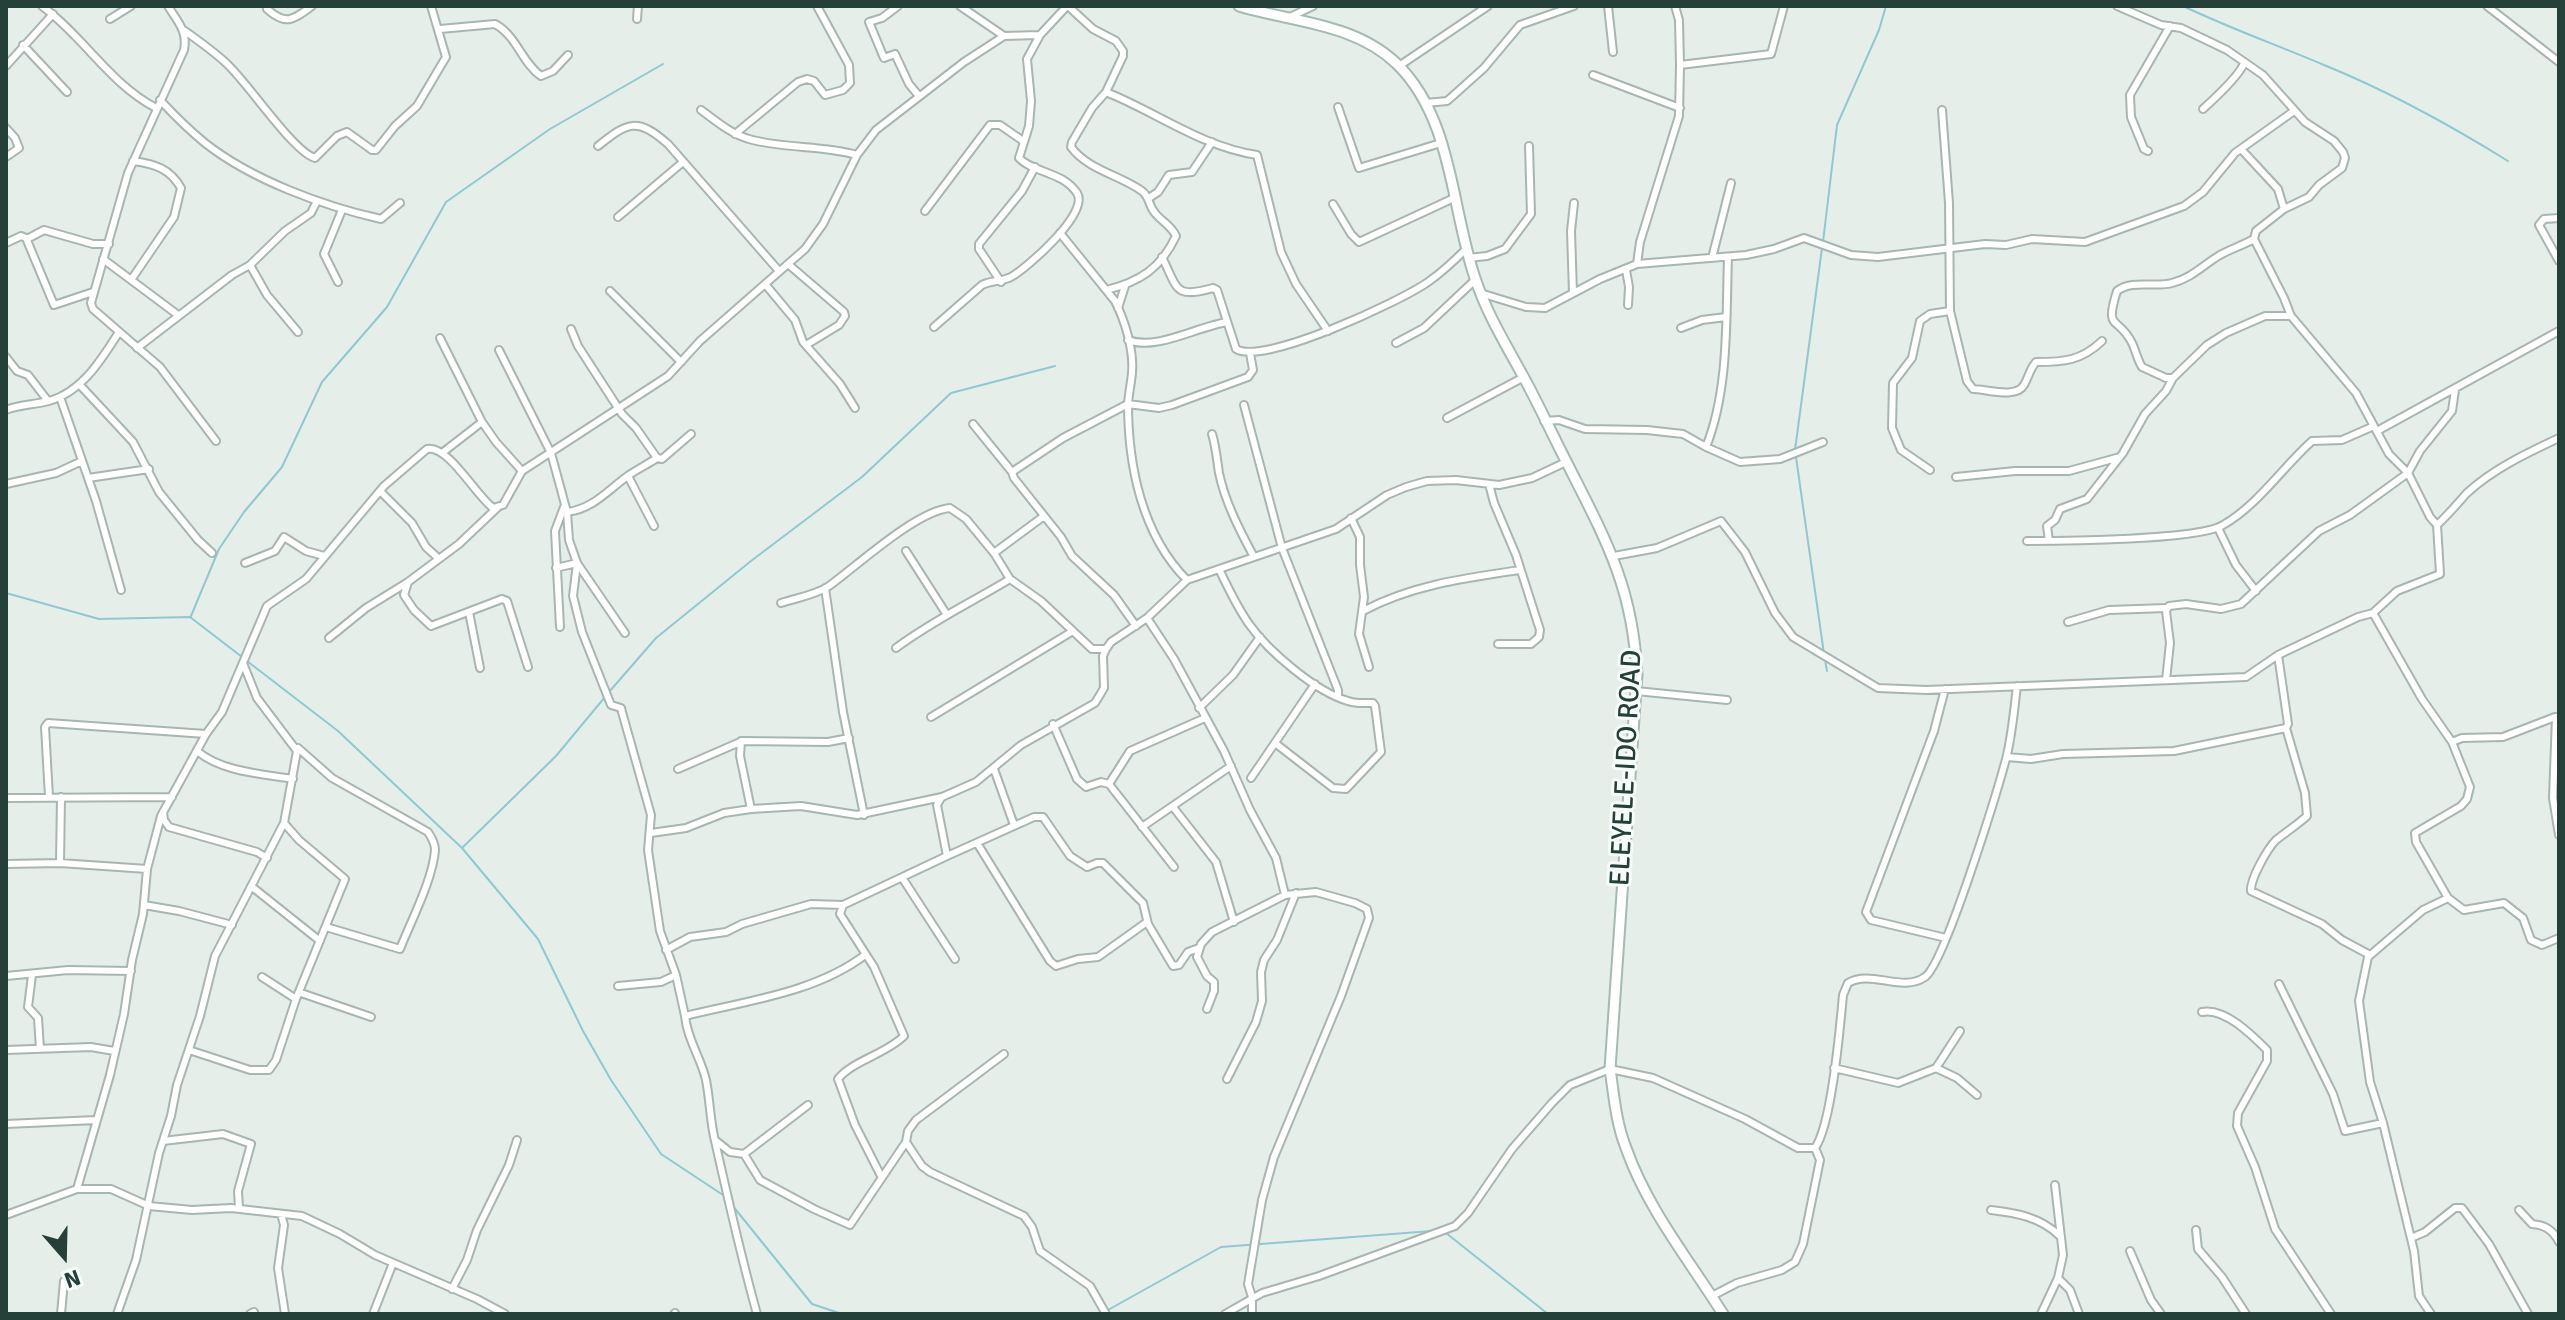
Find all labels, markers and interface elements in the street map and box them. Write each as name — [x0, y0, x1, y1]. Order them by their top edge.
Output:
street label: ELEYELE-IDO ROAD — [1604, 649, 1650, 887]
north arrow — [24, 1216, 104, 1296]
text: N — [61, 1264, 84, 1294]

